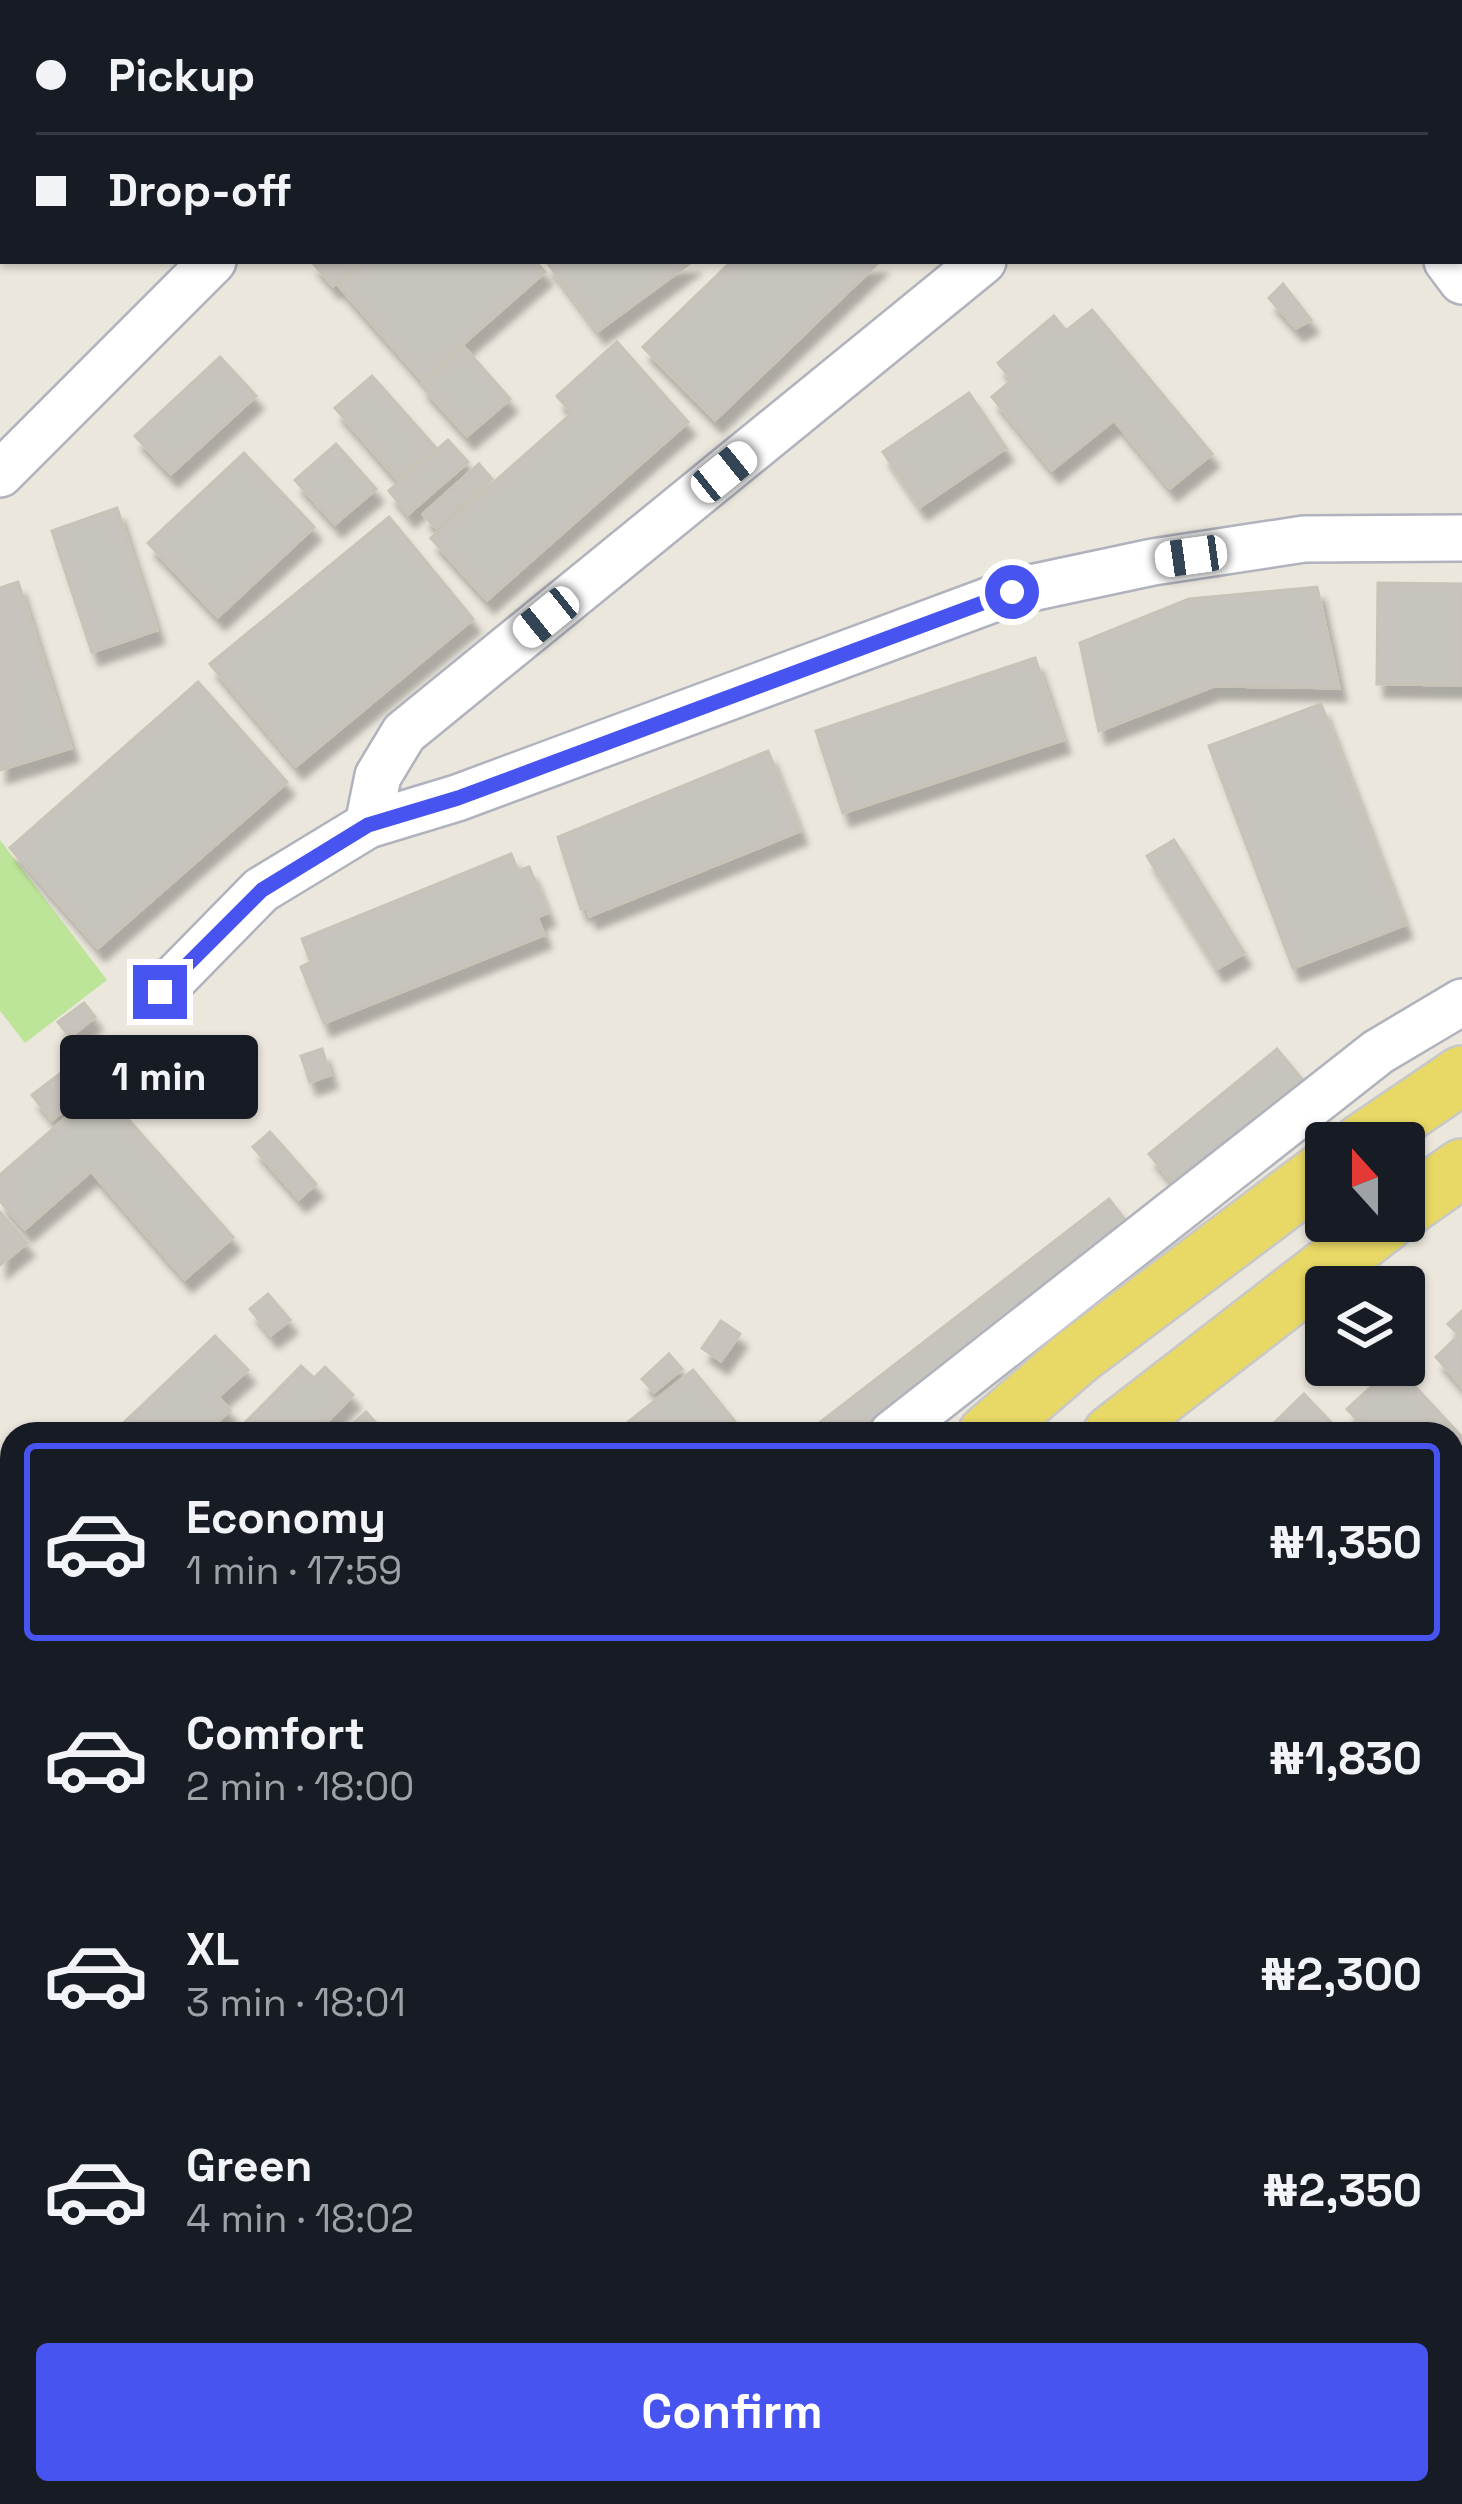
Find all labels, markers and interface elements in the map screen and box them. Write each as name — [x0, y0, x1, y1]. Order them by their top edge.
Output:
text: Pickup — [108, 47, 255, 104]
text: Drop-off — [108, 162, 292, 219]
car — [685, 435, 763, 509]
car — [1153, 533, 1229, 579]
route start — [985, 565, 1039, 619]
car — [507, 580, 585, 654]
route end — [133, 965, 187, 1019]
callout: 1 min — [61, 1034, 259, 1118]
text: 1 min — [111, 1052, 207, 1101]
north arrow — [1305, 1122, 1425, 1242]
map controls — [1305, 1122, 1425, 1386]
button: layers — [1305, 1266, 1425, 1386]
icon: car — [42, 1488, 150, 1596]
text: Economy — [186, 1489, 386, 1546]
text: ₦1,350 — [1269, 1514, 1422, 1571]
text: 1 min · 17:59 — [186, 1546, 402, 1595]
icon: car — [42, 1704, 150, 1812]
text: Comfort — [186, 1705, 365, 1762]
text: ₦1,830 — [1269, 1730, 1422, 1787]
text: 2 min · 18:00 — [186, 1762, 414, 1811]
icon: car — [42, 1920, 150, 2028]
text: XL — [186, 1921, 239, 1978]
text: ₦2,300 — [1260, 1946, 1422, 2003]
text: 3 min · 18:01 — [186, 1978, 406, 2027]
icon: car — [42, 2136, 150, 2244]
text: Green — [186, 2137, 312, 2194]
text: ₦2,350 — [1262, 2162, 1422, 2219]
text: 4 min · 18:02 — [186, 2194, 414, 2243]
button: Confirm — [36, 2343, 1428, 2481]

